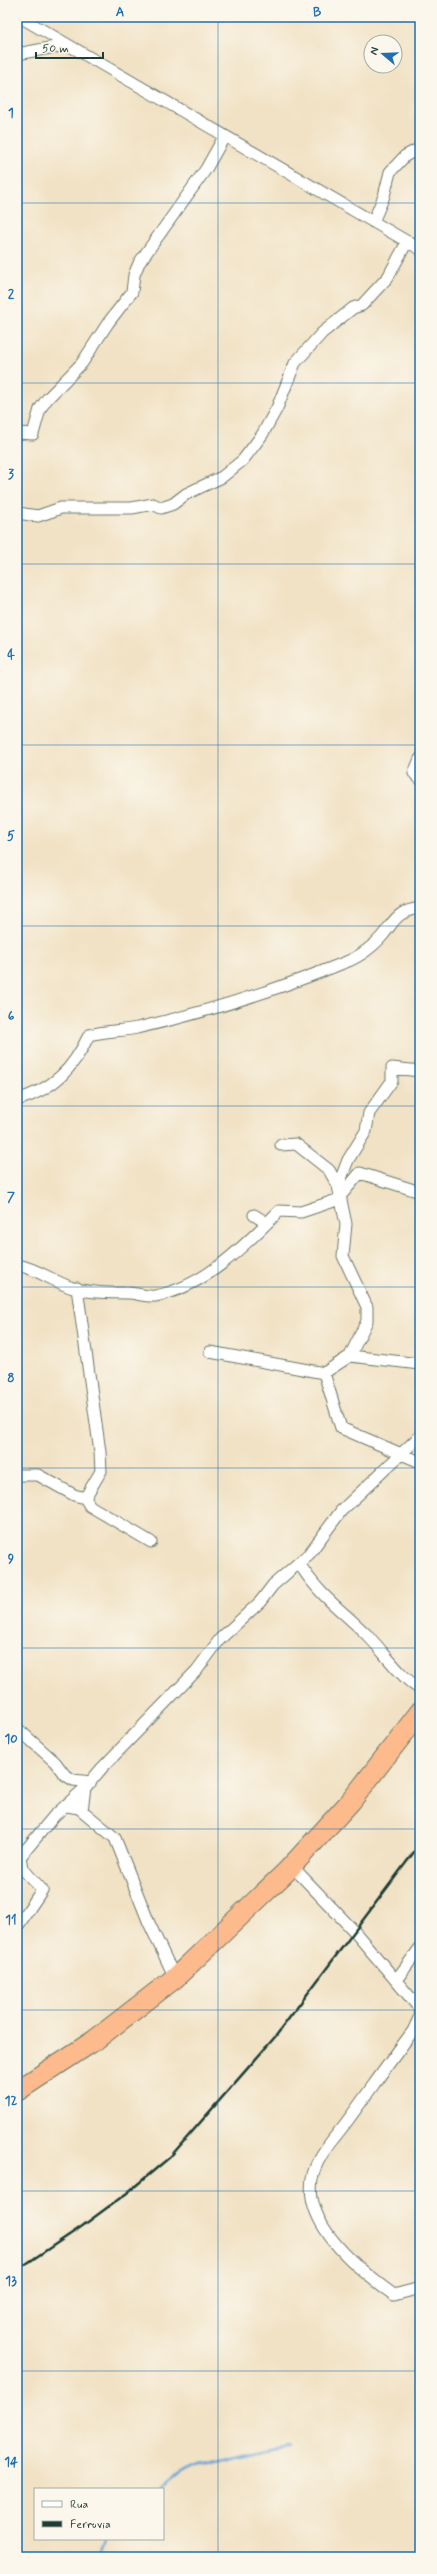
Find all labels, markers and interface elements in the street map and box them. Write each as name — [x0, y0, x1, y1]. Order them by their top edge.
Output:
text: A — [116, 4, 124, 21]
text: B — [313, 4, 322, 21]
scale bar — [36, 34, 103, 60]
north arrow — [363, 34, 403, 74]
text: 50 m — [42, 41, 69, 57]
text: N — [367, 45, 382, 57]
text: 1 — [8, 105, 14, 122]
text: 2 — [8, 286, 15, 303]
text: 3 — [8, 466, 14, 483]
text: 4 — [7, 647, 15, 664]
text: 5 — [7, 828, 15, 845]
text: 6 — [8, 1008, 15, 1025]
text: 7 — [7, 1189, 15, 1206]
text: 8 — [7, 1370, 15, 1387]
text: 9 — [8, 1551, 15, 1568]
text: 10 — [4, 1731, 18, 1748]
text: 11 — [5, 1912, 17, 1929]
text: 12 — [5, 2093, 17, 2110]
text: 13 — [5, 2273, 17, 2290]
text: 14 — [4, 2454, 18, 2471]
legend — [34, 2488, 164, 2540]
text: Rua — [70, 2497, 88, 2513]
text: Ferrovia — [70, 2517, 111, 2533]

